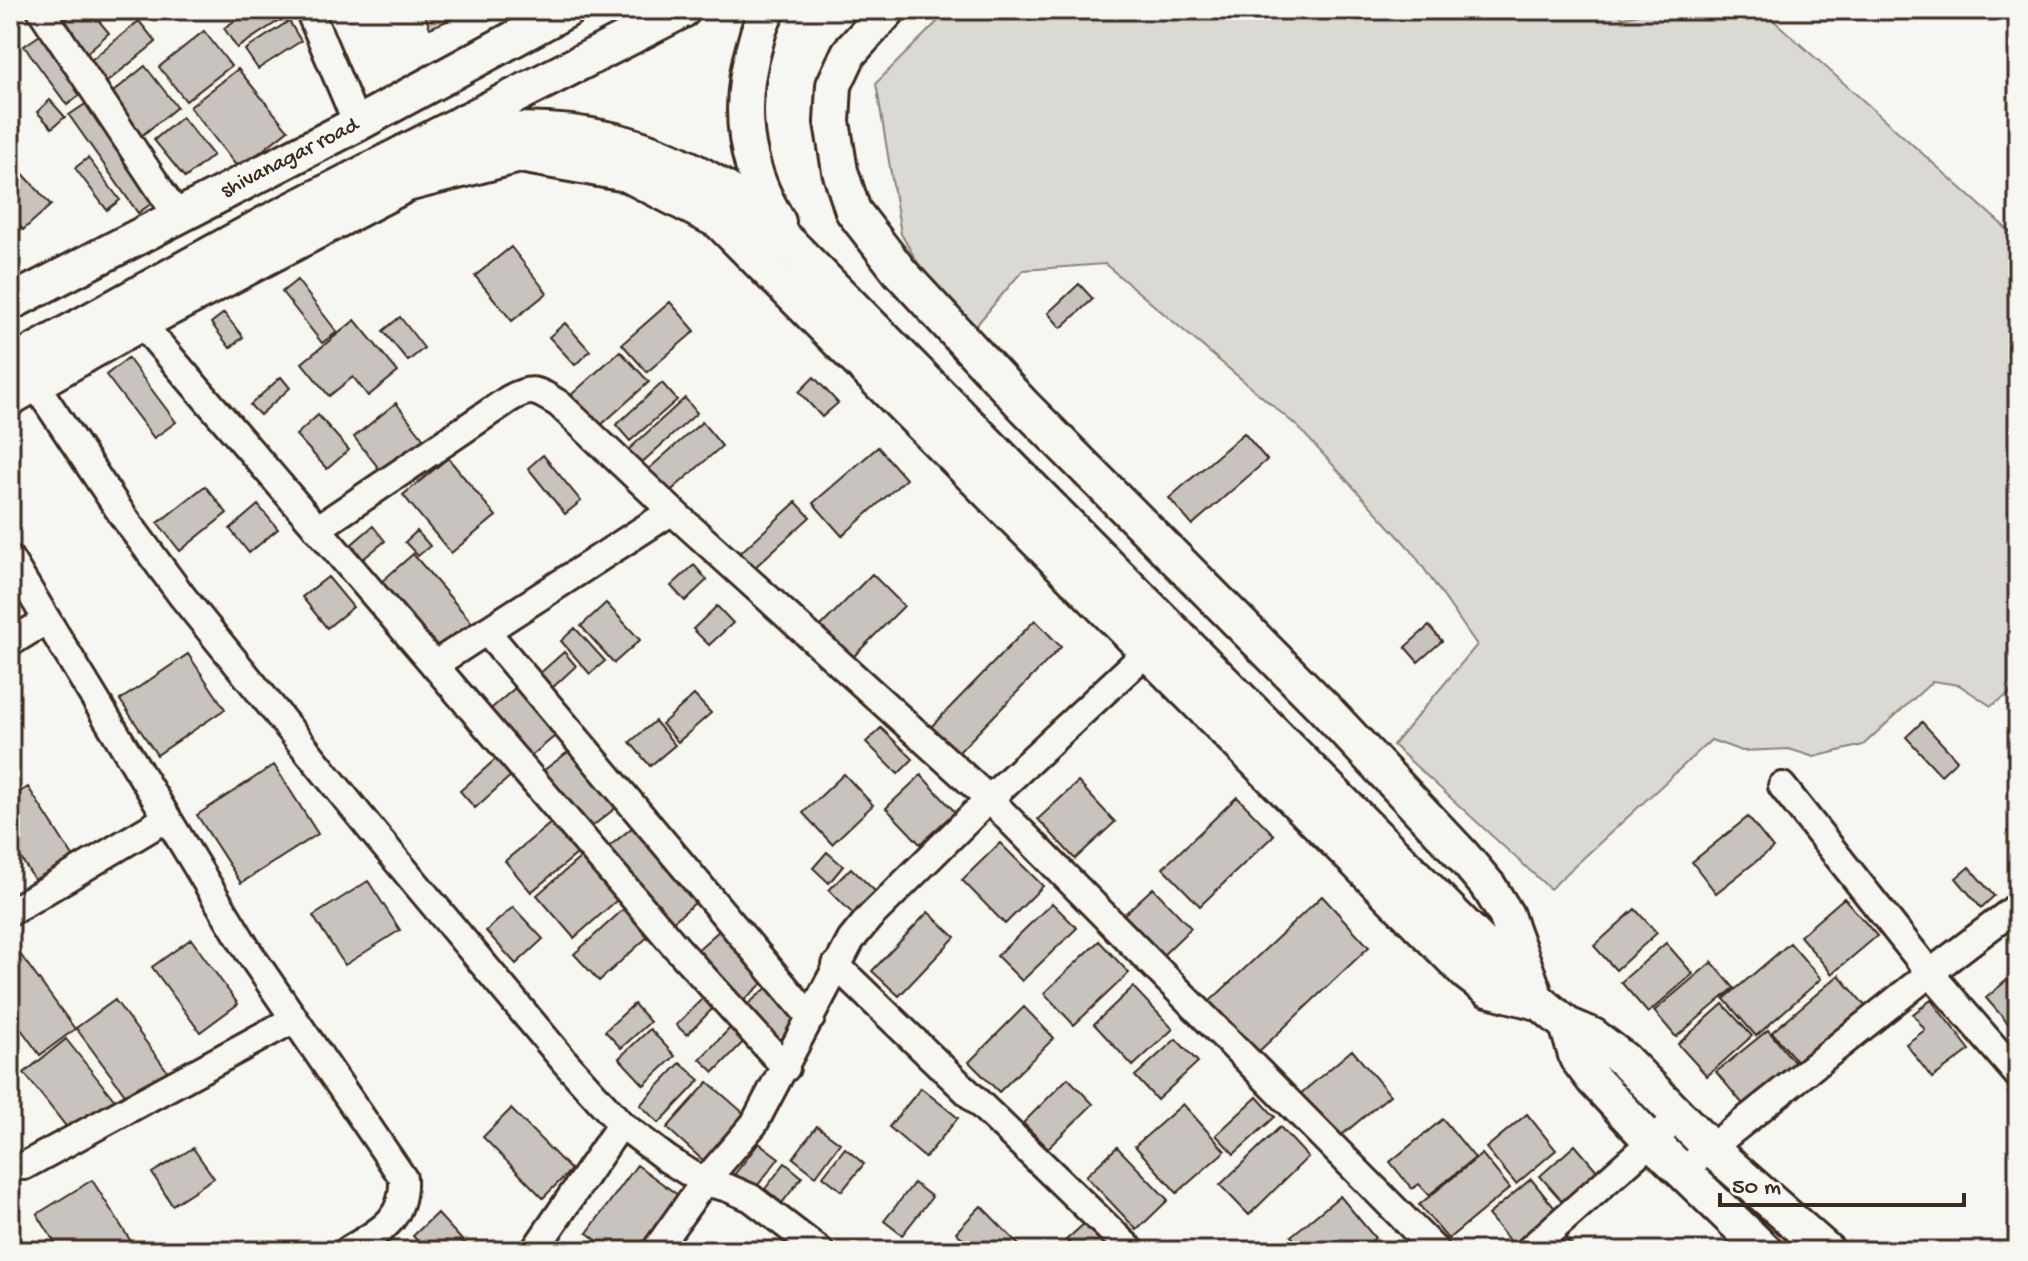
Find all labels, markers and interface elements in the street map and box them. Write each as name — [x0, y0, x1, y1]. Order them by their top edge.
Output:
street label: shivanagar road — [217, 112, 365, 205]
scale bar — [1720, 1157, 1964, 1207]
text: 50 m — [1732, 1174, 1781, 1203]

